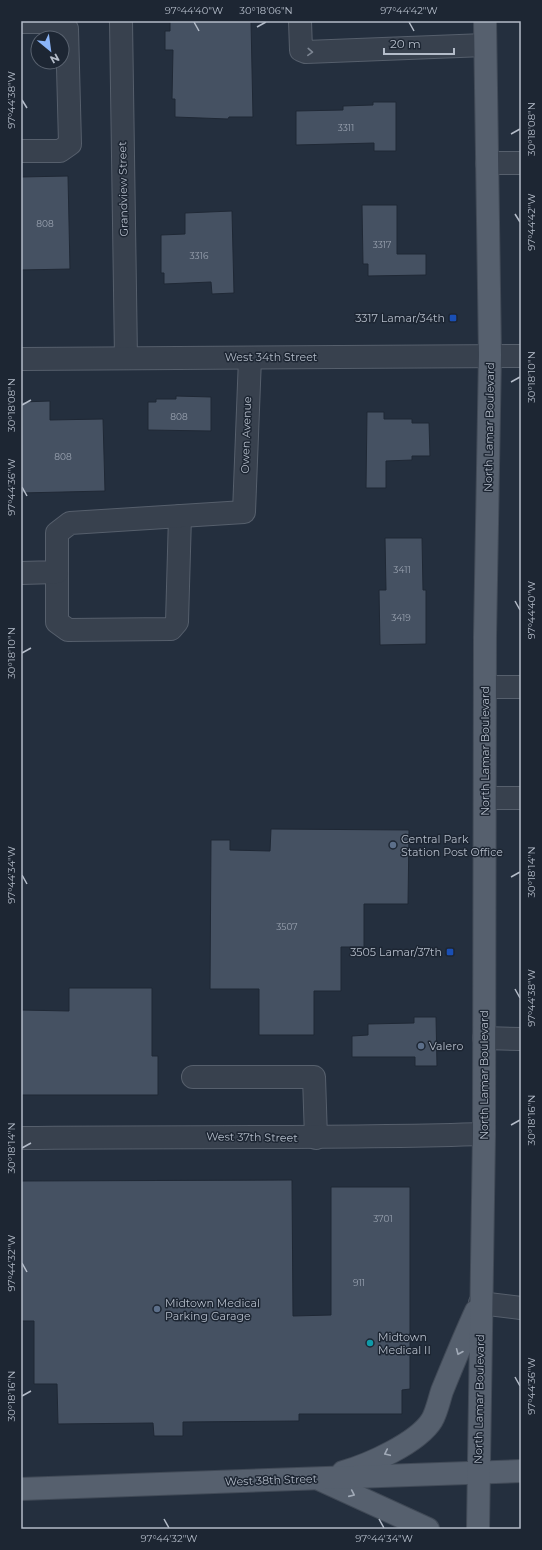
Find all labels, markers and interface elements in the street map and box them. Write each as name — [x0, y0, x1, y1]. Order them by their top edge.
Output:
text: 97°44'40"W — [165, 4, 223, 17]
text: 30°18'06"N — [239, 4, 293, 17]
text: 97°44'42"W — [380, 4, 438, 17]
north arrow — [30, 30, 70, 70]
scale bar — [384, 30, 454, 56]
text: 20 m — [390, 36, 421, 51]
one-way arrow — [307, 47, 313, 56]
text: N — [48, 50, 62, 67]
text: 97°44'38"W — [5, 71, 18, 129]
text: 30°18'08"N — [525, 102, 538, 156]
house number: 3311 — [338, 122, 354, 133]
street label: Grandview Street — [115, 141, 131, 237]
text: 97°44'42"W — [525, 193, 538, 251]
house number: 808 — [36, 218, 54, 229]
house number: 3317 — [373, 239, 391, 250]
house number: 3316 — [190, 250, 209, 261]
place label: 3317 Lamar/34th — [355, 311, 445, 325]
marker: 3317 Lamar/34th — [448, 313, 458, 323]
street label: West 34th Street — [225, 350, 318, 364]
text: 30°18'10"N — [525, 351, 538, 403]
street label: North Lamar Boulevard — [481, 362, 497, 492]
text: 30°18'08"N — [5, 378, 18, 432]
street label: Owen Avenue — [238, 396, 254, 474]
house number: 808 — [170, 411, 188, 422]
house number: 808 — [54, 451, 72, 462]
text: 97°44'36"W — [5, 458, 18, 516]
house number: 3411 — [393, 564, 411, 575]
text: 97°44'40"W — [525, 581, 538, 639]
house number: 3419 — [391, 612, 411, 623]
text: 30°18'10"N — [5, 627, 18, 679]
street label: North Lamar Boulevard — [478, 686, 492, 816]
place label: Central Park Station Post Office — [401, 832, 503, 859]
marker: Central Park Station Post Office — [388, 840, 398, 850]
text: 97°44'34"W — [5, 846, 18, 904]
text: 30°18'14"N — [525, 846, 538, 898]
house number: 3507 — [276, 921, 298, 932]
place label: 3505 Lamar/37th — [350, 945, 442, 959]
marker: 3505 Lamar/37th — [445, 947, 455, 957]
text: 97°44'38"W — [525, 969, 538, 1027]
street label: North Lamar Boulevard — [477, 1010, 491, 1140]
place label: Valero — [429, 1039, 463, 1053]
marker: Valero — [416, 1041, 426, 1051]
text: 30°18'16"N — [525, 1095, 538, 1145]
text: 30°18'14"N — [5, 1122, 18, 1174]
street label: West 37th Street — [206, 1129, 298, 1145]
house number: 3701 — [373, 1213, 393, 1224]
text: 97°44'32"W — [5, 1235, 18, 1291]
house number: 911 — [353, 1277, 365, 1288]
place label: Midtown Medical Parking Garage — [165, 1296, 260, 1323]
marker: Midtown Medical Parking Garage — [152, 1304, 162, 1314]
place label: Midtown Medical II — [378, 1330, 431, 1357]
street label: North Lamar Boulevard — [471, 1334, 487, 1464]
marker: Midtown Medical II — [365, 1338, 375, 1348]
one-way arrow — [455, 1348, 463, 1355]
text: 97°44'36"W — [525, 1357, 538, 1415]
text: 30°18'16"N — [5, 1371, 18, 1421]
one-way arrow — [384, 1448, 391, 1456]
street label: West 38th Street — [225, 1471, 318, 1489]
one-way arrow — [348, 1489, 356, 1497]
text: 97°44'32"W — [141, 1532, 197, 1545]
text: 97°44'34"W — [355, 1532, 413, 1545]

